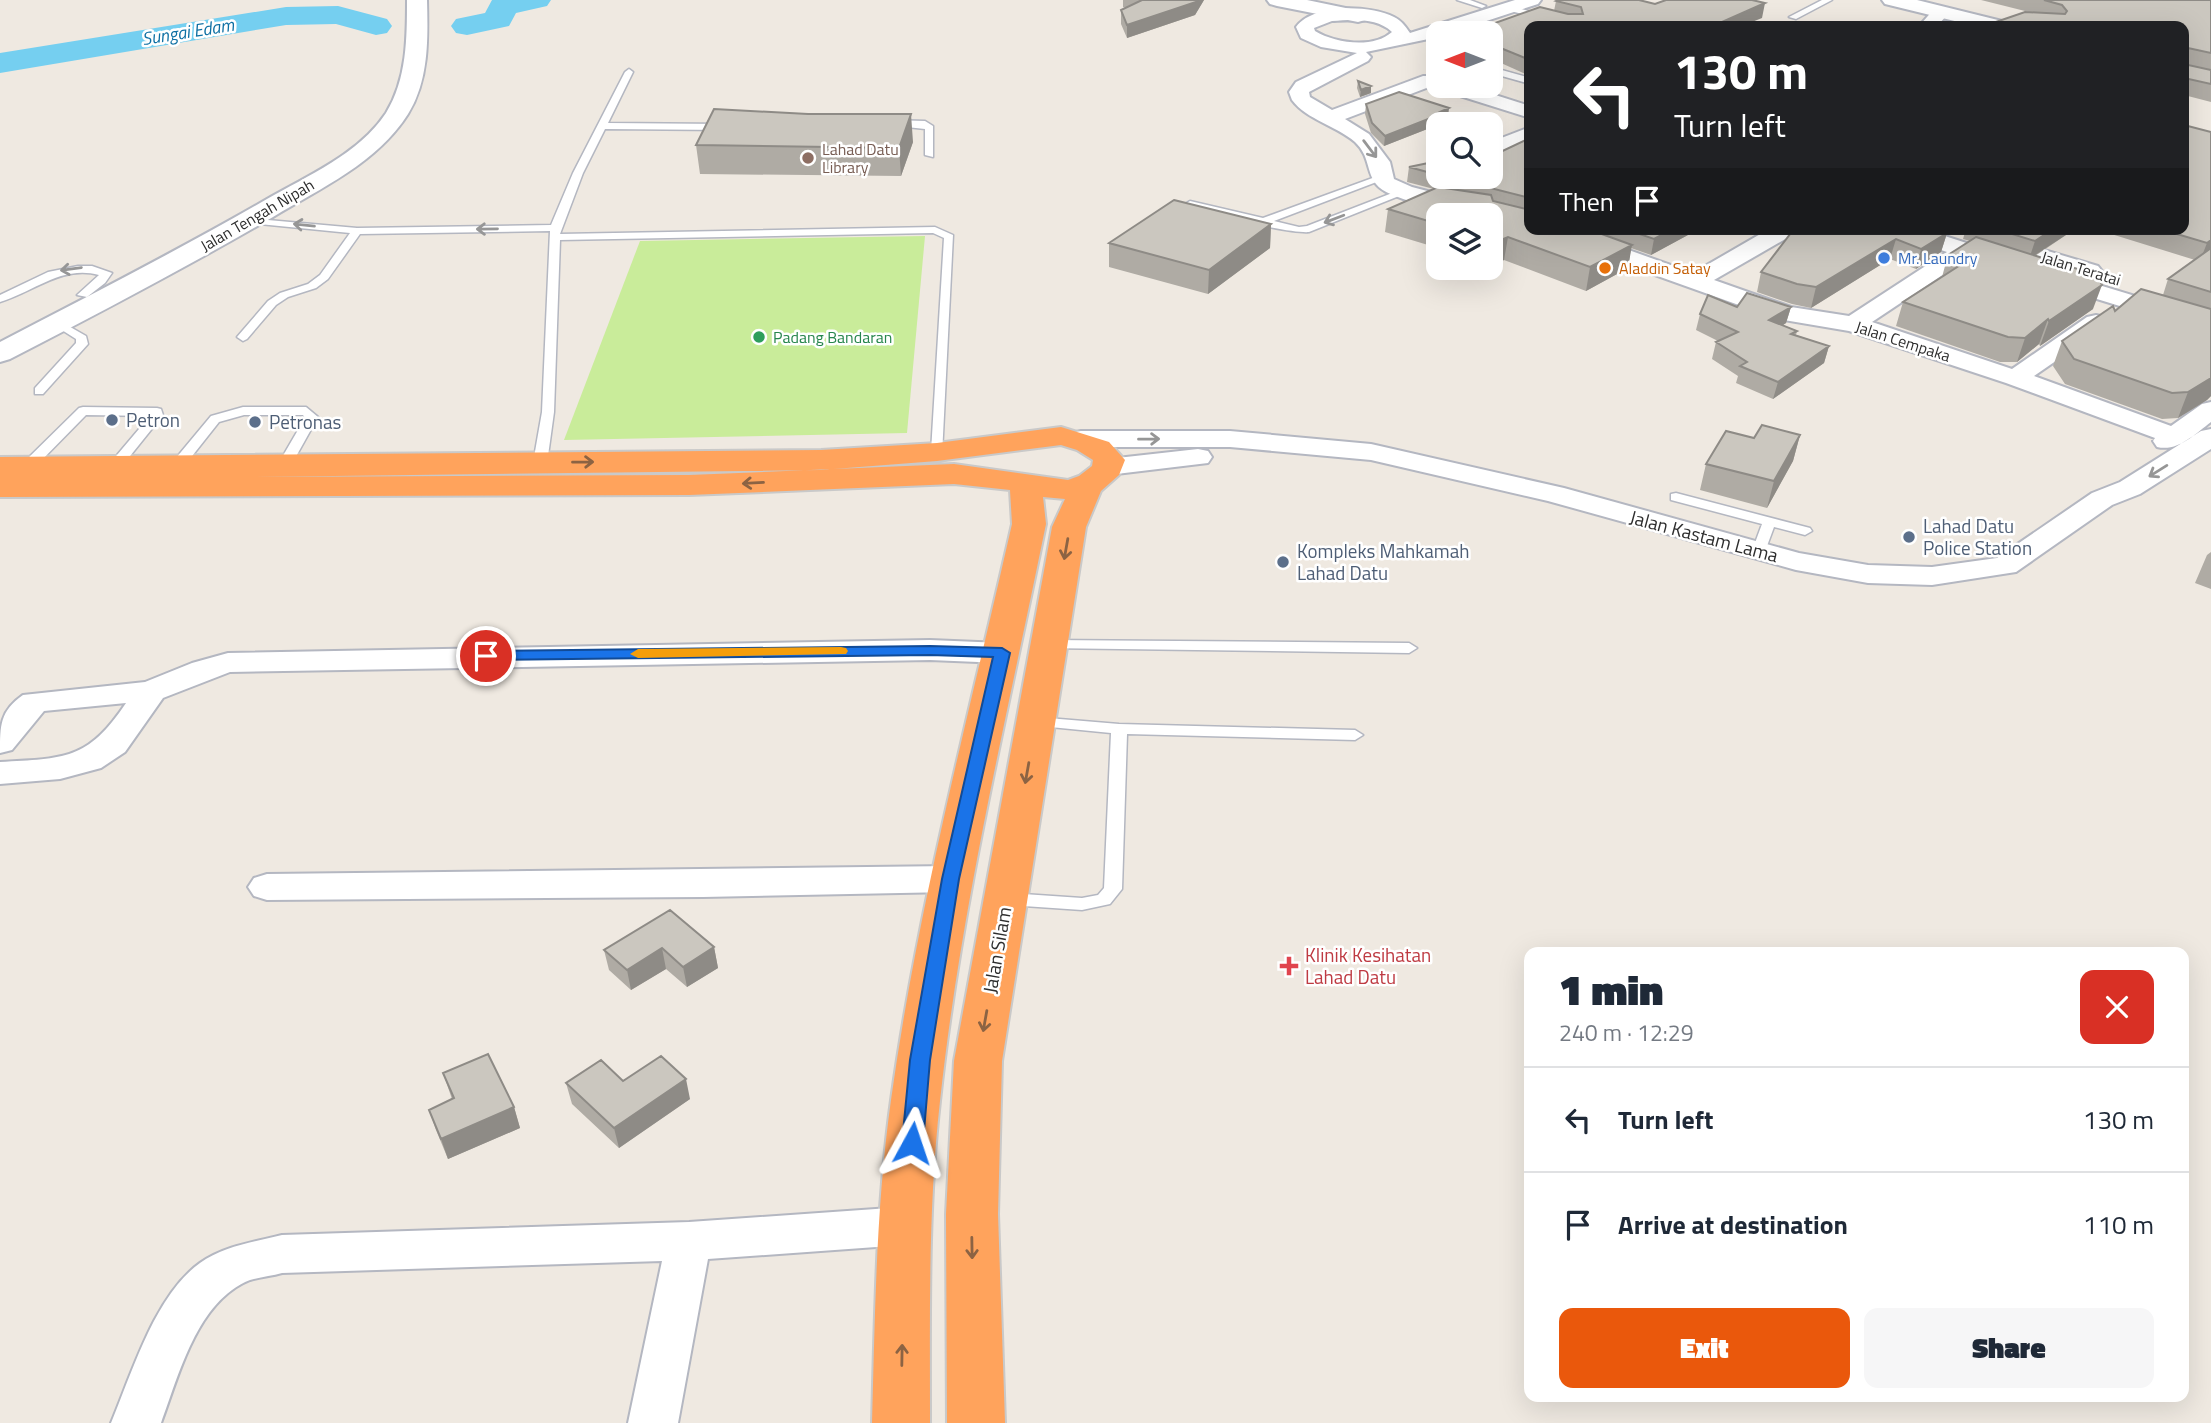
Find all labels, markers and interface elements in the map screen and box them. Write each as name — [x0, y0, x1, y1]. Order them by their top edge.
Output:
water label: Sungai Edam — [140, 11, 237, 52]
north arrow — [1426, 21, 1503, 98]
map controls — [1426, 21, 1503, 280]
text: 130 m — [1674, 33, 1808, 108]
icon: left — [1559, 49, 1650, 140]
text: Turn left — [1674, 101, 1786, 149]
button: search — [1426, 112, 1503, 189]
place label: Lahad Datu Library — [822, 137, 899, 179]
one-way arrow — [1363, 140, 1378, 158]
marker: Lahad Datu Library — [800, 150, 816, 166]
street label: Jalan Tengah Nipah — [196, 173, 318, 257]
text: Then — [1559, 182, 1614, 221]
icon: arrive — [1628, 182, 1666, 220]
button: layers — [1426, 203, 1503, 280]
one-way arrow — [1323, 214, 1345, 226]
one-way arrow — [293, 219, 316, 232]
one-way arrow — [476, 222, 499, 236]
street label: Jalan Teratai — [2038, 245, 2124, 291]
place label: Mr. Laundry — [1898, 246, 1978, 270]
marker: Mr. Laundry — [1876, 250, 1892, 266]
place label: Aladdin Satay — [1619, 256, 1711, 280]
marker: Aladdin Satay — [1597, 260, 1613, 276]
one-way arrow — [60, 263, 83, 276]
street label: Jalan Cempaka — [1852, 314, 1954, 368]
place label: Padang Bandaran — [773, 325, 892, 349]
marker: Padang Bandaran — [751, 329, 767, 345]
place label: Petron — [126, 405, 180, 434]
place label: Petronas — [269, 407, 342, 436]
marker: Petron — [104, 412, 120, 428]
marker: Petronas — [247, 414, 263, 430]
one-way arrow — [1138, 432, 1161, 445]
one-way arrow — [571, 455, 594, 469]
one-way arrow — [2149, 463, 2168, 478]
one-way arrow — [742, 476, 765, 489]
street label: Jalan Kastam Lama — [1627, 502, 1782, 569]
place label: Lahad Datu Police Station — [1923, 511, 2032, 562]
marker: Lahad Datu Police Station — [1901, 529, 1917, 545]
place label: Kompleks Mahkamah Lahad Datu — [1297, 536, 1469, 587]
one-way arrow — [1059, 537, 1072, 560]
marker: Kompleks Mahkamah Lahad Datu — [1275, 554, 1291, 570]
pin — [456, 626, 516, 686]
icon: arrive — [467, 637, 505, 675]
one-way arrow — [1020, 761, 1033, 784]
street label: Jalan Silam — [975, 904, 1018, 996]
place label: Klinik Kesihatan Lahad Datu — [1305, 940, 1431, 991]
marker: Klinik Kesihatan Lahad Datu — [1279, 956, 1299, 976]
text: 1 min — [1559, 957, 1663, 1021]
button: close — [2080, 970, 2154, 1044]
one-way arrow — [978, 1009, 991, 1032]
text: 240 m · 12:29 — [1559, 1015, 1694, 1050]
text: Turn left — [1618, 1100, 1713, 1139]
text: 130 m — [2083, 1100, 2154, 1139]
icon: left — [1559, 1101, 1597, 1139]
position arrow — [875, 1106, 949, 1180]
text: Arrive at destination — [1618, 1205, 1848, 1244]
text: 110 m — [2083, 1205, 2154, 1244]
icon: arrive — [1559, 1206, 1597, 1244]
one-way arrow — [966, 1236, 979, 1259]
button: Exit — [1559, 1308, 1850, 1388]
button: Share — [1864, 1308, 2154, 1388]
one-way arrow — [895, 1344, 909, 1367]

